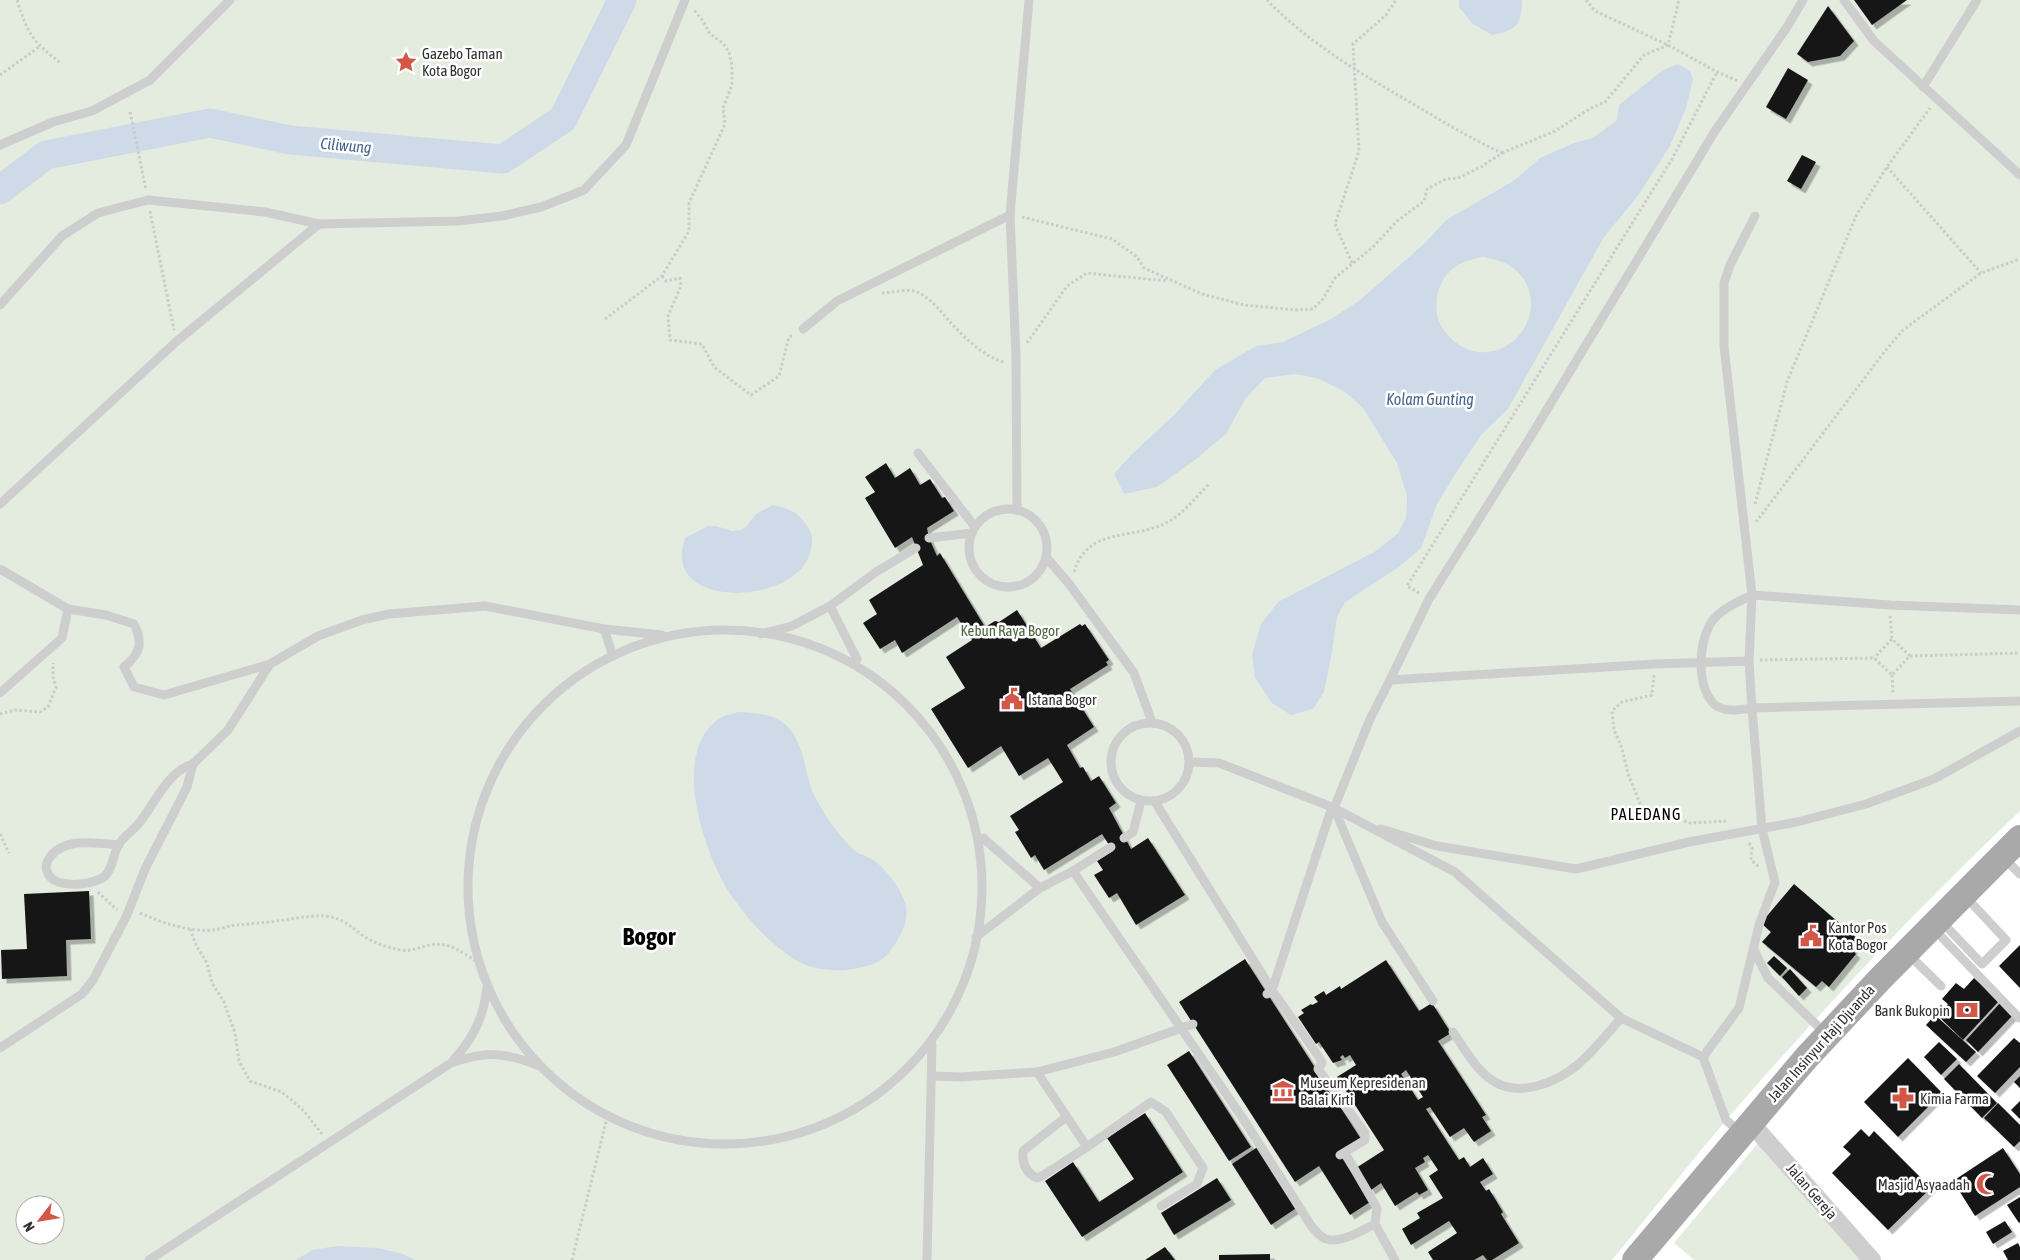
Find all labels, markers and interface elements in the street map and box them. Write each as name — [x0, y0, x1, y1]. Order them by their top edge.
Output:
place label: Gazebo Taman Kota Bogor — [422, 45, 503, 79]
place icon: Gazebo Taman Kota Bogor — [393, 49, 419, 75]
water label: Ciliwung — [320, 134, 372, 157]
water label: Kolam Gunting — [1386, 390, 1474, 409]
park label: Kebun Raya Bogor — [961, 622, 1060, 639]
public building icon: Istana Bogor — [999, 686, 1025, 712]
place label: Istana Bogor — [1028, 691, 1097, 708]
district label: PALEDANG — [1611, 805, 1681, 823]
place label: Kantor Pos Kota Bogor — [1828, 919, 1888, 953]
district label: Bogor — [623, 922, 676, 950]
public building icon: Kantor Pos Kota Bogor — [1798, 923, 1824, 949]
street label: Jalan Insinyur Haji Djuanda — [1764, 981, 1878, 1105]
bank icon: Bank Bukopin — [1954, 997, 1980, 1023]
place label: Bank Bukopin — [1874, 1002, 1950, 1019]
place label: Museum Kepresidenan Balai Kirti — [1300, 1074, 1426, 1108]
museum icon: Museum Kepresidenan Balai Kirti — [1270, 1078, 1296, 1104]
pharmacy icon: Kimia Farma — [1890, 1085, 1916, 1111]
place label: Kimia Farma — [1920, 1090, 1989, 1107]
street label: Jalan Gereja — [1783, 1160, 1841, 1222]
mosque icon: Masjid Asyaadah — [1974, 1171, 2000, 1197]
place label: Masjid Asyaadah — [1878, 1176, 1970, 1193]
north arrow — [15, 1195, 65, 1245]
text: N — [20, 1219, 38, 1234]

